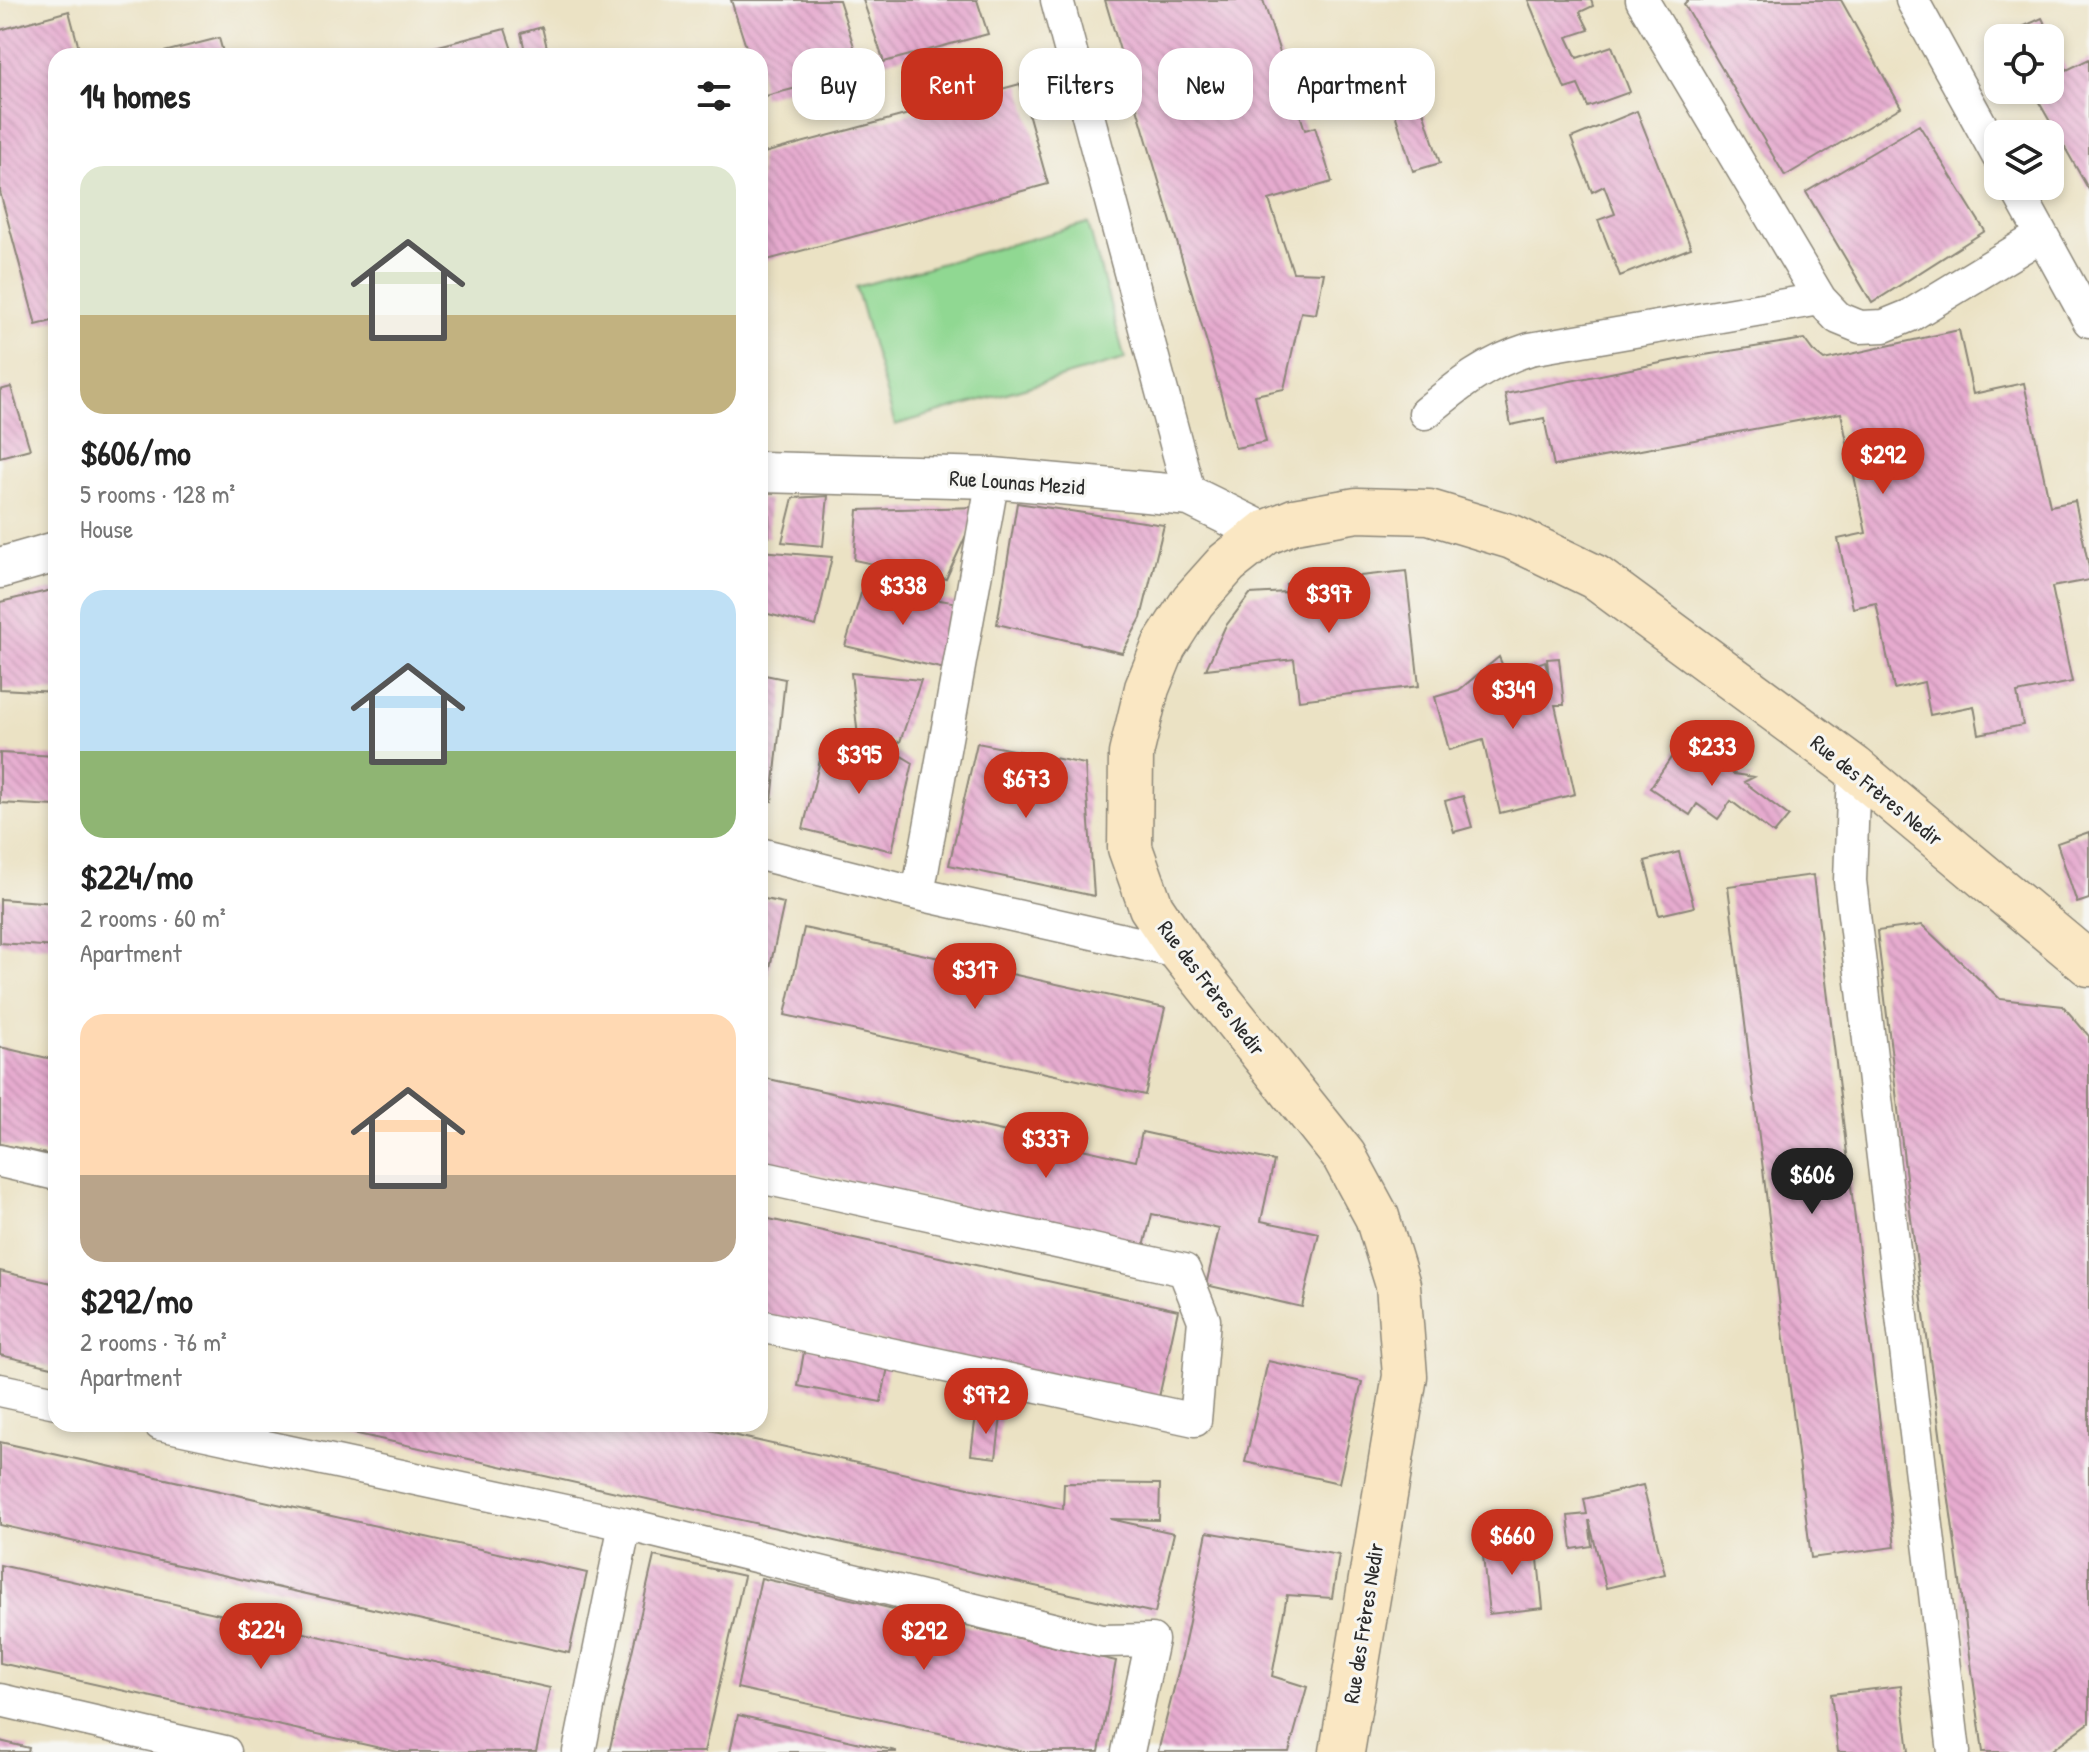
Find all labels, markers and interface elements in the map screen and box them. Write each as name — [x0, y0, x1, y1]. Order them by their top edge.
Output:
map controls — [1984, 24, 2064, 200]
button: locate — [1984, 24, 2064, 104]
chip: Buy — [792, 48, 885, 120]
chip: Rent — [901, 48, 1003, 120]
chip: Filters — [1019, 48, 1142, 120]
chip: New — [1158, 48, 1253, 120]
chip: Apartment — [1269, 48, 1435, 120]
text: 14 homes — [80, 73, 191, 119]
icon: filters — [692, 74, 736, 118]
button: layers — [1984, 120, 2064, 200]
icon: home — [336, 218, 480, 362]
pin: $292 — [1836, 428, 1930, 496]
text: $606/mo — [80, 430, 191, 476]
text: $292 — [1859, 436, 1907, 471]
street label: Rue Lounas Mezid — [948, 462, 1086, 502]
text: 5 rooms · 128 m² — [80, 476, 235, 511]
text: House — [80, 511, 133, 546]
pin: $338 — [856, 559, 950, 627]
text: $338 — [879, 567, 927, 602]
pin: $397 — [1282, 567, 1376, 635]
text: $397 — [1305, 575, 1353, 610]
icon: home — [336, 642, 480, 786]
pin: $349 — [1466, 663, 1560, 731]
text: $349 — [1491, 671, 1535, 706]
pin: $233 — [1665, 720, 1759, 788]
street label: Rue des Frères Nedir — [1805, 727, 1950, 853]
pin: $395 — [812, 728, 906, 796]
text: $233 — [1688, 728, 1736, 763]
text: $395 — [836, 736, 882, 771]
pin: $673 — [979, 752, 1073, 820]
text: $673 — [1002, 760, 1050, 795]
text: $224/mo — [80, 854, 193, 900]
text: 2 rooms · 60 m² — [80, 900, 226, 935]
street label: Rue des Frères Nedir — [1151, 914, 1273, 1062]
text: Apartment — [80, 935, 182, 970]
pin: $317 — [928, 943, 1022, 1011]
text: $317 — [951, 951, 999, 986]
icon: home — [336, 1066, 480, 1210]
pin: $337 — [999, 1112, 1093, 1180]
text: $337 — [1021, 1120, 1071, 1155]
pin: $606 — [1765, 1148, 1859, 1216]
text: $606 — [1789, 1156, 1835, 1191]
text: $292/mo — [80, 1278, 193, 1324]
text: 2 rooms · 76 m² — [80, 1324, 227, 1359]
text: Apartment — [80, 1359, 182, 1394]
pin: $972 — [939, 1368, 1033, 1436]
text: $972 — [962, 1376, 1010, 1411]
pin: $660 — [1465, 1509, 1559, 1577]
text: $660 — [1489, 1517, 1535, 1552]
street label: Rue des Frères Nedir — [1336, 1540, 1391, 1705]
pin: $224 — [214, 1603, 308, 1671]
pin: $292 — [877, 1604, 971, 1672]
text: $224 — [237, 1611, 285, 1646]
text: $292 — [900, 1612, 948, 1647]

